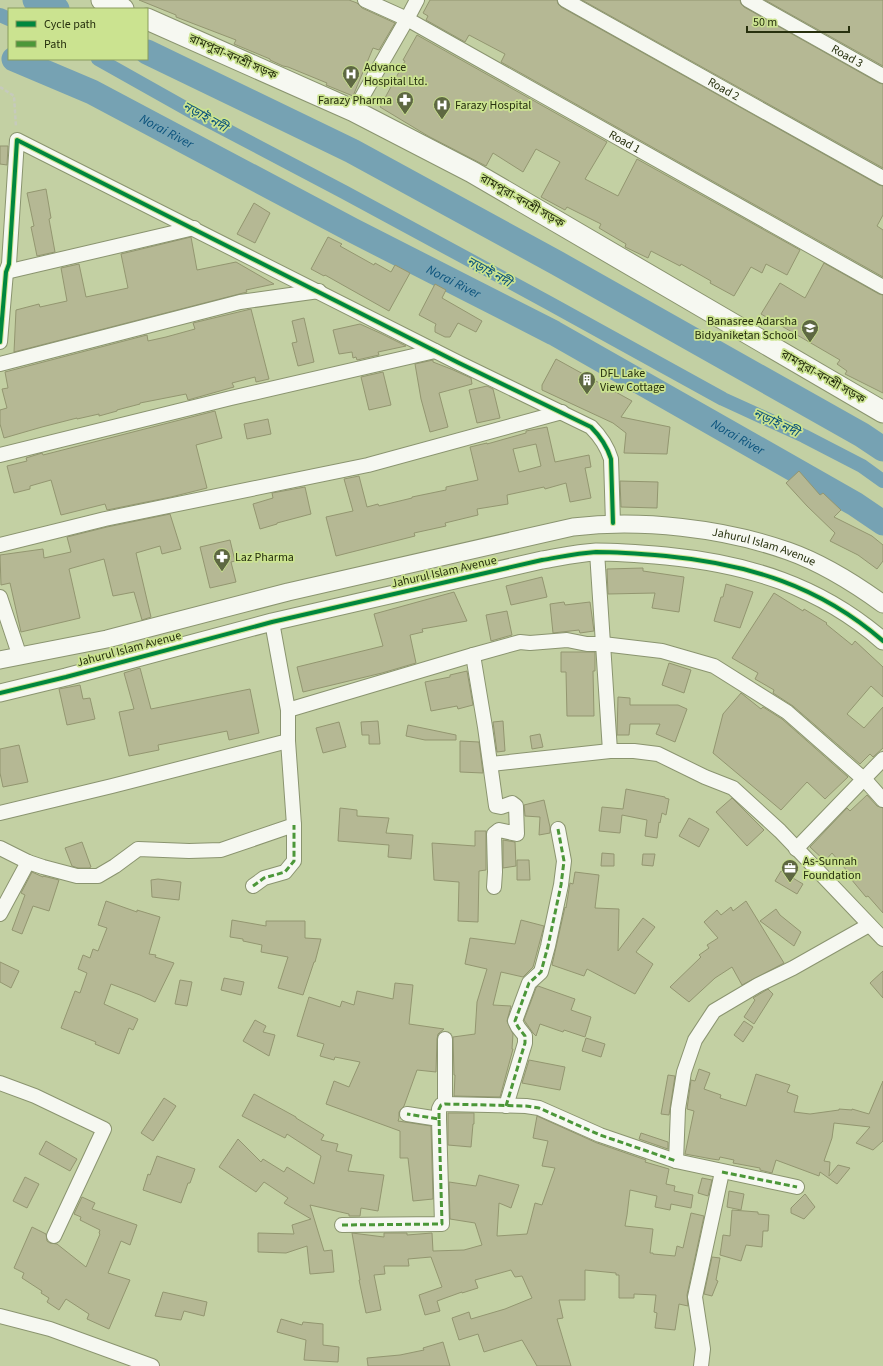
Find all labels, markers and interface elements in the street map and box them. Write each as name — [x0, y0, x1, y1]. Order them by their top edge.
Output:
legend — [8, 8, 148, 60]
scale bar — [747, 8, 849, 34]
text: 50 m — [753, 14, 777, 31]
text: Cycle path — [44, 16, 96, 33]
street label: রামপুরা-বনশ্রী সড়ক — [185, 30, 280, 84]
text: Path — [44, 36, 67, 53]
street label: Road 3 — [828, 40, 866, 72]
place label: Advance Hospital Ltd. — [364, 59, 427, 90]
hospital icon: Advance Hospital Ltd. — [341, 64, 361, 89]
street label: Road 2 — [705, 73, 743, 105]
pharmacy icon: Farazy Pharma — [395, 90, 415, 115]
place label: Farazy Pharma — [318, 92, 392, 109]
hospital icon: Farazy Hospital — [432, 95, 452, 120]
water label: নড়াই নদী — [179, 97, 233, 138]
place label: Farazy Hospital — [455, 97, 531, 114]
water label: Norai River — [136, 110, 197, 153]
street label: Road 1 — [606, 126, 644, 157]
street label: রামপুরা-বনশ্রী সড়ক — [476, 169, 568, 232]
water label: নড়াই নদী — [463, 252, 517, 293]
water label: Norai River — [423, 260, 484, 303]
place label: Banasree Adarsha Bidyaniketan School — [695, 313, 797, 344]
school or university icon: Banasree Adarsha Bidyaniketan School — [800, 318, 820, 343]
street label: রামপুরা-বনশ্রী সড়ক — [777, 345, 869, 408]
place label: DFL Lake View Cottage — [600, 365, 665, 396]
building icon: DFL Lake View Cottage — [577, 370, 597, 395]
water label: নড়াই নদী — [750, 405, 804, 442]
water label: Norai River — [708, 415, 768, 460]
street label: Jahurul Islam Avenue — [711, 523, 819, 570]
pharmacy icon: Laz Pharma — [212, 547, 232, 572]
place label: Laz Pharma — [235, 549, 294, 566]
street label: Jahurul Islam Avenue — [390, 552, 498, 592]
street label: Jahurul Islam Avenue — [75, 627, 183, 671]
place label: As-Sunnah Foundation — [803, 853, 861, 884]
office icon: As-Sunnah Foundation — [780, 858, 800, 883]

